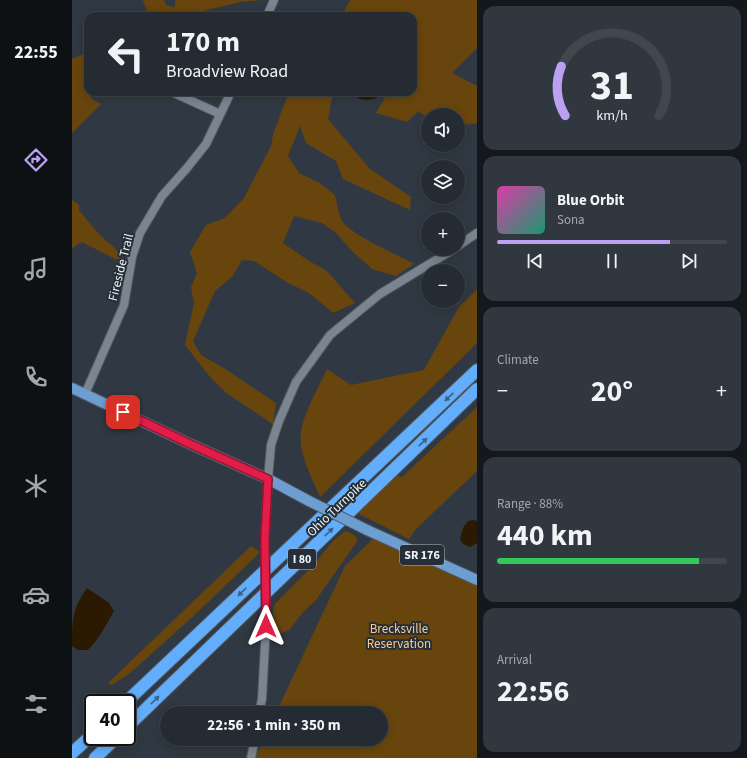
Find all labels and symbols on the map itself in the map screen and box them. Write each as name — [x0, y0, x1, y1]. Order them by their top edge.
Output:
street label: Fireside Trail — [104, 232, 138, 303]
one-way arrow — [444, 392, 453, 401]
pin — [106, 395, 140, 429]
one-way arrow — [418, 437, 428, 447]
street label: Ohio Turnpike — [303, 475, 371, 541]
one-way arrow — [324, 527, 334, 537]
road number: SR 176 — [400, 545, 444, 565]
road number: I 80 — [288, 549, 316, 569]
one-way arrow — [237, 587, 247, 597]
position arrow — [245, 605, 287, 647]
park label: Brecksville Reservation — [367, 620, 431, 653]
speed limit sign: 40 — [84, 694, 136, 746]
one-way arrow — [150, 695, 160, 705]

